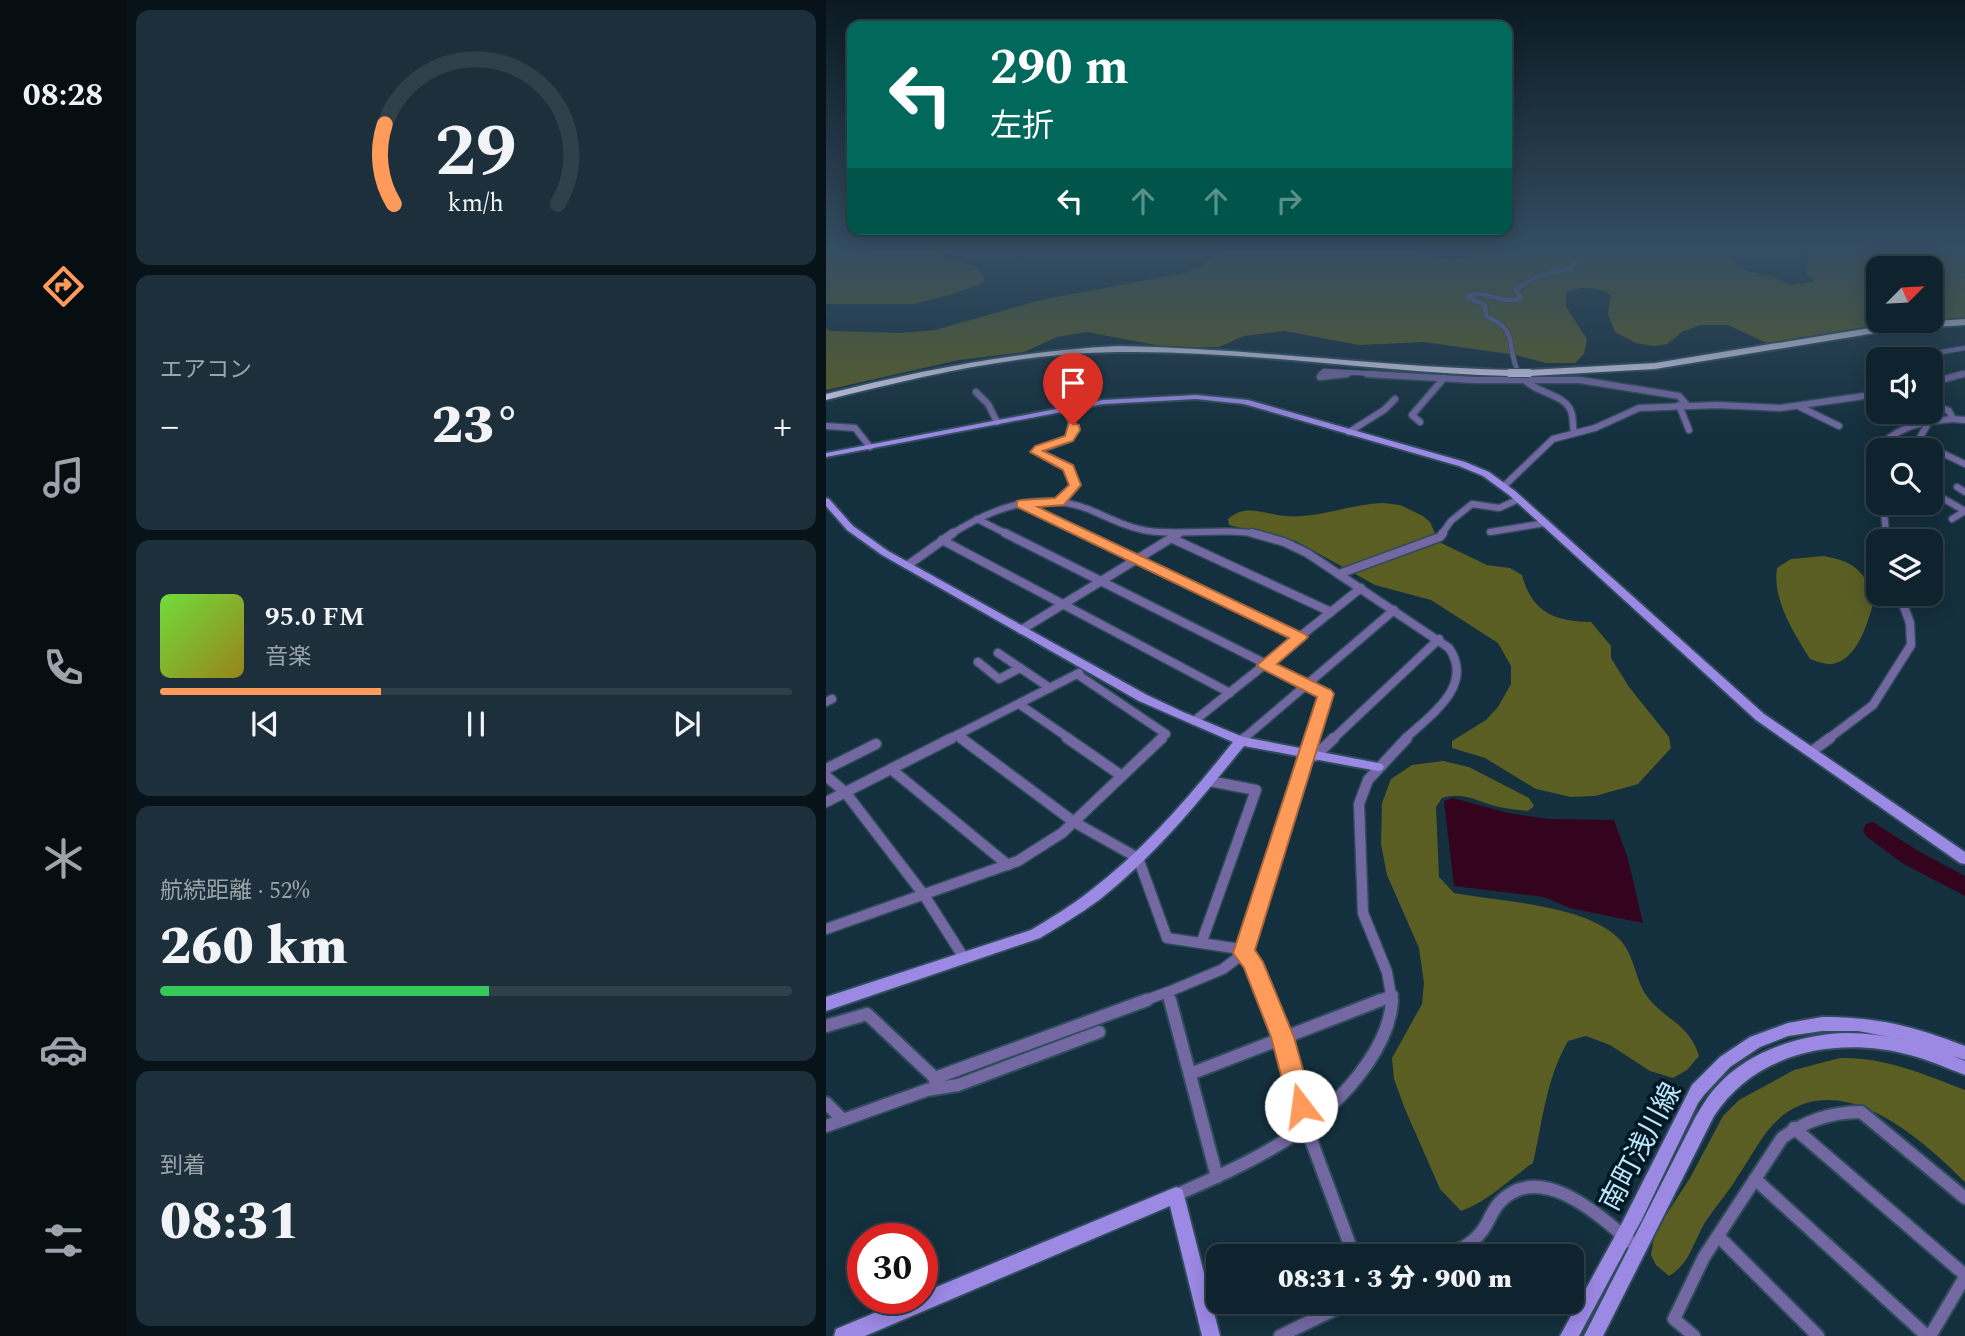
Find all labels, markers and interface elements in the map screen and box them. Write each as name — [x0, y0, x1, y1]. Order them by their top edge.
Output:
text: 290 m — [990, 31, 1129, 106]
icon: left — [875, 49, 966, 140]
text: 08:28 — [23, 71, 103, 120]
text: 29 — [435, 97, 517, 208]
text: 左折 — [990, 102, 1054, 151]
icon: left — [1051, 182, 1089, 220]
icon: ahead — [1124, 182, 1162, 220]
icon: ahead — [1197, 182, 1235, 220]
icon: right — [1270, 182, 1308, 220]
text: km/h — [448, 184, 504, 222]
north arrow — [1866, 256, 1942, 332]
map controls — [1866, 256, 1943, 606]
icon: directions — [39, 262, 88, 311]
button: sound — [1866, 347, 1943, 424]
text: エアコン — [160, 353, 252, 388]
pin — [1043, 353, 1103, 425]
icon: arrive — [1054, 364, 1092, 402]
text: 23° — [432, 387, 520, 466]
text: − — [160, 398, 179, 456]
text: + — [773, 398, 792, 456]
button: search — [1866, 438, 1943, 515]
icon: music — [39, 453, 88, 502]
button: layers — [1866, 529, 1943, 606]
text: 95.0 FM — [265, 597, 365, 637]
text: 音楽 — [265, 640, 311, 675]
icon: phone — [39, 643, 88, 692]
icon: previous — [246, 705, 284, 743]
icon: pause — [457, 705, 495, 743]
icon: next — [668, 705, 706, 743]
icon: climate — [39, 834, 88, 883]
text: 航続距離 · 52% — [160, 874, 310, 909]
text: 260 km — [160, 908, 348, 987]
icon: car — [39, 1025, 88, 1074]
position arrow — [1264, 1069, 1338, 1143]
street label: 南町浅川線 — [1589, 1075, 1693, 1219]
text: 到着 — [160, 1149, 206, 1184]
text: 08:31 — [160, 1183, 299, 1262]
icon: filters — [39, 1216, 88, 1265]
speed limit sign: 30 — [847, 1223, 938, 1314]
text: 08:31 · 3 分 · 900 m — [1278, 1259, 1512, 1299]

